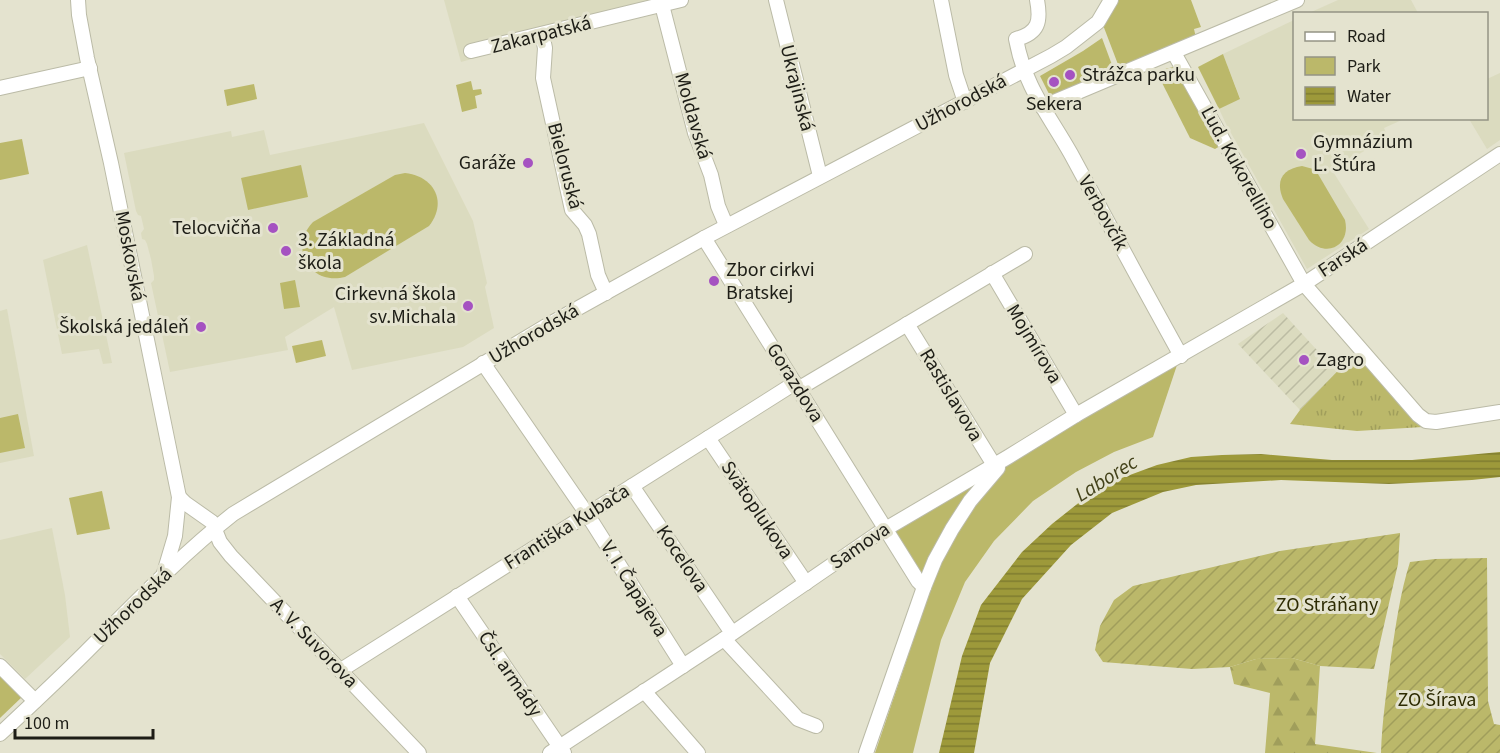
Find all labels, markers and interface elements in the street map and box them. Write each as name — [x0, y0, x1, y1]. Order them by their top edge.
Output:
street label: Zakarpatská — [488, 9, 594, 61]
legend — [1293, 12, 1488, 120]
text: Road — [1347, 24, 1386, 49]
street label: Ukrajinská — [773, 42, 821, 134]
text: Park — [1347, 54, 1381, 79]
place label: Strážca parku — [1082, 61, 1195, 89]
street label: Užhorodská — [910, 67, 1012, 139]
marker: Strážca parku — [1063, 68, 1077, 82]
street label: Moldavská — [667, 69, 719, 163]
marker: Sekera — [1047, 75, 1061, 89]
text: Water — [1347, 84, 1391, 109]
place label: Sekera — [1026, 90, 1082, 118]
street label: Ľud. Kukorelliho — [1194, 101, 1284, 235]
street label: Bieloruská — [540, 120, 590, 212]
place label: Gymnázium Ľ. Štúra — [1313, 128, 1413, 179]
marker: Gymnázium Ľ. Štúra — [1294, 147, 1308, 161]
place label: Garáže — [459, 149, 516, 177]
marker: Garáže — [521, 156, 535, 170]
street label: Verbovčík — [1071, 170, 1135, 256]
street label: Moskovská — [108, 208, 152, 304]
place label: Telocvičňa — [172, 214, 261, 242]
marker: Telocvičňa — [266, 221, 280, 235]
place label: 3. Základná škola — [298, 226, 395, 277]
street label: Farská — [1313, 231, 1373, 285]
marker: 3. Základná škola — [279, 244, 293, 258]
place label: Zbor cirkvi Bratskej — [726, 256, 815, 307]
marker: Zbor cirkvi Bratskej — [707, 274, 721, 288]
place label: Cirkevná škola sv.Michala — [335, 280, 456, 331]
street label: Užhorodská — [484, 297, 584, 371]
marker: Cirkevná škola sv.Michala — [461, 299, 475, 313]
street label: Mojmírova — [999, 299, 1069, 389]
place label: Školská jedáleň — [59, 313, 189, 341]
marker: Školská jedáleň — [194, 320, 208, 334]
street label: Gorazdova — [760, 338, 830, 428]
street label: Rastislavova — [912, 343, 990, 447]
place label: Zagro — [1316, 346, 1364, 374]
marker: Zagro — [1297, 353, 1311, 367]
water label: Laborec — [1069, 447, 1144, 509]
street label: Svätoplukova — [714, 455, 800, 565]
street label: Františka Kubača — [499, 477, 635, 577]
street label: Samova — [824, 516, 896, 576]
street label: Koceľova — [649, 520, 715, 598]
street label: V. I. Čapajeva — [593, 536, 675, 642]
street label: Užhorodská — [87, 561, 179, 651]
park label: ZO Stráňany — [1276, 591, 1379, 619]
street label: A. V. Suvorova — [264, 592, 364, 694]
street label: Čsl. armády — [471, 626, 549, 723]
park label: ZO Šírava — [1398, 686, 1476, 714]
scale bar — [15, 702, 153, 740]
text: 100 m — [24, 711, 69, 736]

